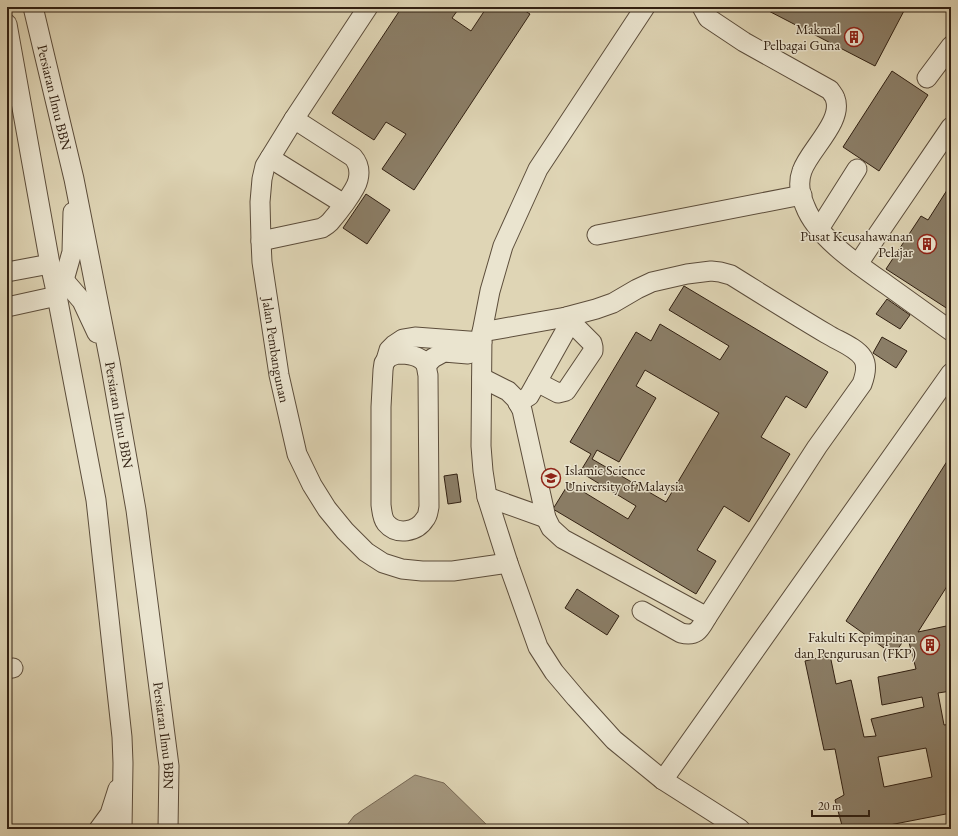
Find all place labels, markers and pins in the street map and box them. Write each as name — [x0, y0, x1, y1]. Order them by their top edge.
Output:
place label: Makmal Pelbagai Guna — [763, 20, 841, 54]
building icon: Makmal Pelbagai Guna — [843, 26, 865, 48]
place label: Pusat Keusahawanan Pelajar — [800, 227, 914, 261]
building icon: Pusat Keusahawanan Pelajar — [916, 233, 938, 255]
place label: Islamic Science University of Malaysia — [565, 461, 684, 495]
school or university icon: Islamic Science University of Malaysia — [540, 467, 562, 489]
place label: Fakulti Kepimpinan dan Pengurusan (FKP) — [794, 628, 917, 662]
building icon: Fakulti Kepimpinan dan Pengurusan (FKP) — [919, 634, 941, 656]

